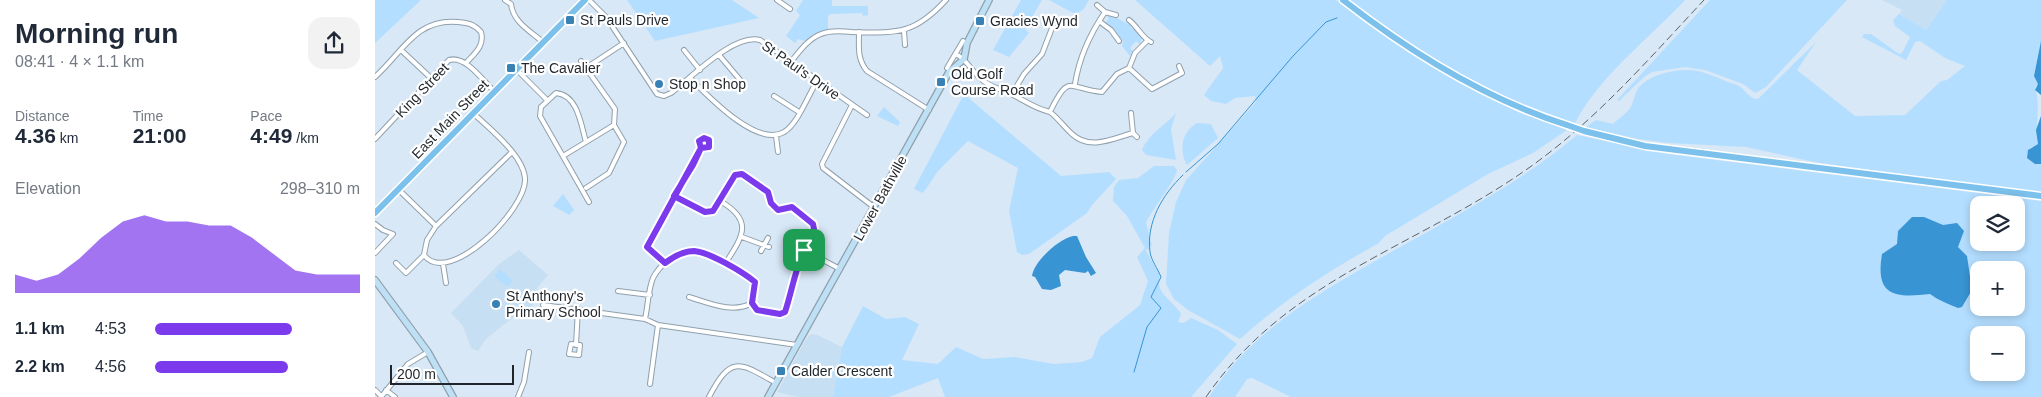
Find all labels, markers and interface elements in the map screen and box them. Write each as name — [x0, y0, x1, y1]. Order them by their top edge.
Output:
place label: St Pauls Drive — [580, 12, 669, 28]
place label: Gracies Wynd — [990, 13, 1078, 29]
marker: St Pauls Drive — [564, 14, 576, 26]
marker: Gracies Wynd — [974, 15, 986, 27]
button: share — [308, 17, 360, 69]
text: Morning run — [15, 18, 178, 49]
street label: St Paul's Drive — [759, 37, 843, 103]
text: 08:41 · 4 × 1.1 km — [15, 53, 144, 70]
street label: King Street — [392, 59, 452, 120]
place label: The Cavalier — [521, 60, 601, 76]
marker: The Cavalier — [505, 62, 517, 74]
place label: Old Golf Course Road — [951, 66, 1034, 98]
street label: East Main Street — [408, 76, 492, 162]
place label: Stop n Shop — [669, 76, 746, 92]
marker: Old Golf Course Road — [935, 76, 947, 88]
marker: Stop n Shop — [653, 78, 665, 90]
text: Distance — [15, 108, 69, 124]
text: Time — [133, 108, 163, 124]
text: Pace — [250, 108, 282, 124]
text: 4.36 — [15, 124, 56, 147]
text: 21:00 — [133, 124, 186, 147]
text: 4:49 — [250, 124, 292, 147]
text: km — [56, 130, 78, 146]
text: /km — [292, 130, 319, 146]
street label: Lower Bathville — [850, 152, 910, 243]
text: Elevation — [15, 180, 81, 197]
text: 298–310 m — [280, 180, 360, 197]
map controls — [1970, 196, 2025, 381]
button: layers — [1970, 196, 2025, 251]
pin — [783, 229, 825, 271]
icon: arrive — [790, 236, 818, 264]
button: + — [1970, 261, 2025, 316]
place label: St Anthony's Primary School — [506, 288, 601, 320]
marker: St Anthony's Primary School — [490, 298, 502, 310]
text: 1.1 km — [15, 320, 65, 337]
text: 4:53 — [95, 320, 126, 337]
button: − — [1970, 326, 2025, 381]
text: 2.2 km — [15, 358, 65, 375]
text: 4:56 — [95, 358, 126, 375]
scale bar — [390, 362, 514, 385]
place label: Calder Crescent — [791, 363, 892, 379]
marker: Calder Crescent — [775, 365, 787, 377]
text: 200 m — [397, 366, 436, 382]

